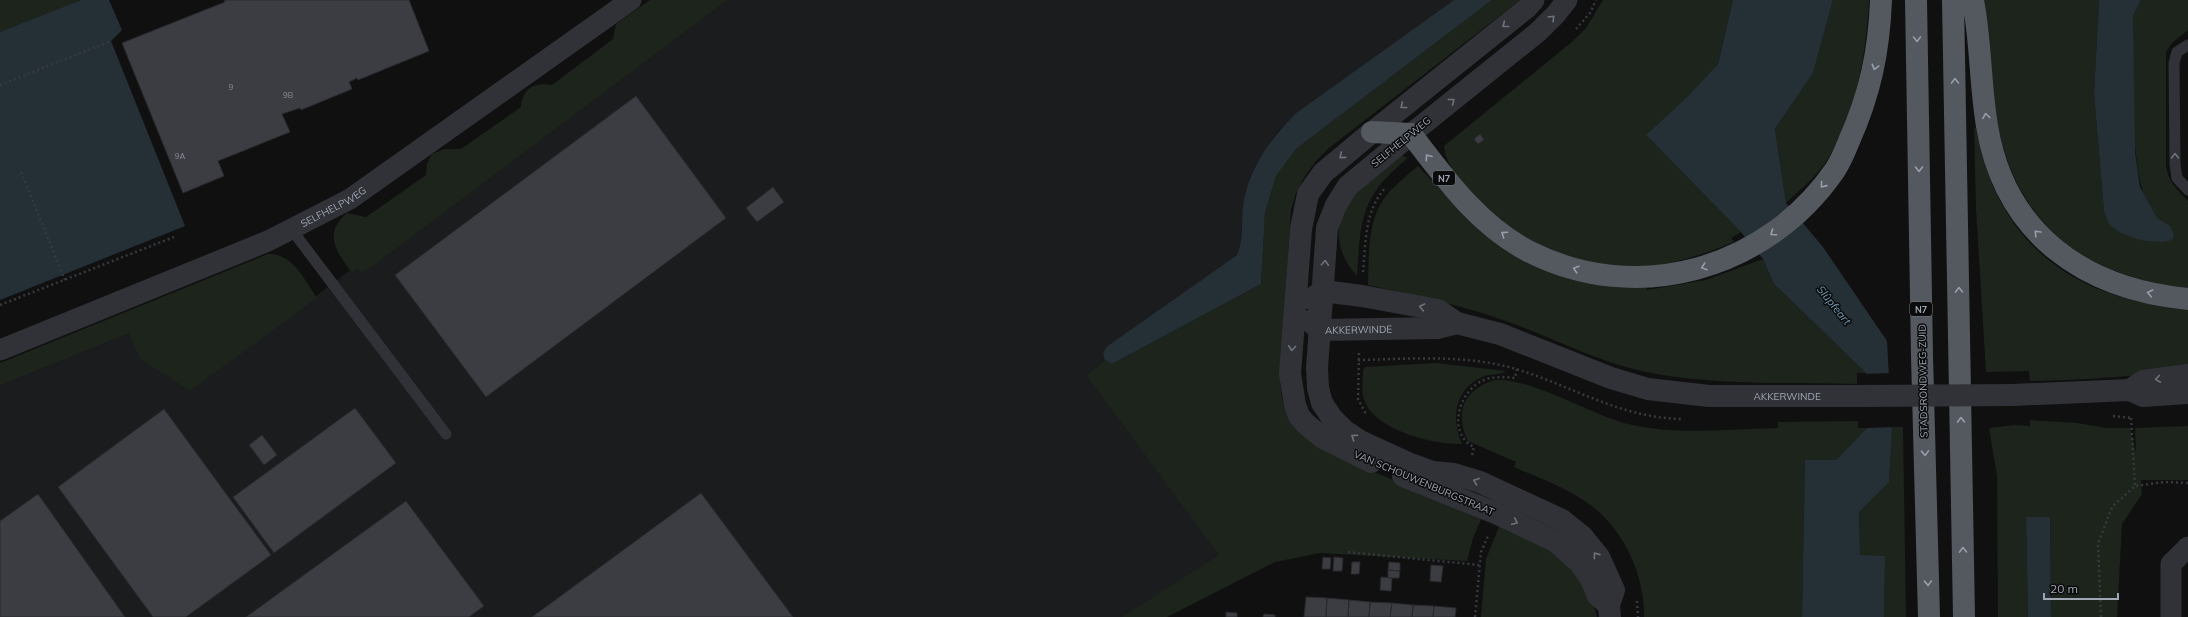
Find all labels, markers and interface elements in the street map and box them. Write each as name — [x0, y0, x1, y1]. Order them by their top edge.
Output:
one-way arrow — [1547, 15, 1555, 23]
one-way arrow — [1502, 21, 1509, 28]
one-way arrow — [1913, 36, 1921, 42]
one-way arrow — [1871, 63, 1879, 70]
one-way arrow — [1950, 78, 1959, 84]
house number: 9 — [229, 82, 234, 92]
house number: 9B — [283, 90, 293, 100]
one-way arrow — [1448, 99, 1455, 106]
one-way arrow — [1401, 102, 1408, 109]
one-way arrow — [1982, 113, 1991, 119]
street label: SELFHELPWEG — [1369, 114, 1433, 170]
house number: 9A — [175, 151, 185, 161]
one-way arrow — [1339, 152, 1346, 159]
one-way arrow — [2171, 153, 2179, 159]
one-way arrow — [1426, 155, 1433, 162]
one-way arrow — [1915, 166, 1923, 172]
road number: N7 — [1433, 171, 1455, 185]
one-way arrow — [1821, 180, 1828, 187]
street label: SELFHELPWEG — [298, 183, 369, 230]
one-way arrow — [1770, 228, 1777, 236]
one-way arrow — [2034, 230, 2042, 238]
one-way arrow — [1501, 231, 1508, 239]
one-way arrow — [1320, 260, 1329, 266]
one-way arrow — [1701, 262, 1708, 271]
one-way arrow — [1573, 265, 1580, 274]
water label: Slûpfeart — [1814, 282, 1855, 328]
one-way arrow — [1954, 287, 1963, 293]
one-way arrow — [2146, 290, 2153, 298]
road number: N7 — [1910, 302, 1932, 316]
one-way arrow — [1419, 304, 1425, 312]
street label: AKKERWINDE — [1325, 322, 1392, 336]
street label: STADSRONDWEG-ZUID — [1916, 324, 1930, 438]
one-way arrow — [1288, 345, 1297, 351]
one-way arrow — [2155, 374, 2161, 383]
street label: AKKERWINDE — [1754, 390, 1821, 403]
one-way arrow — [1957, 417, 1965, 423]
one-way arrow — [1352, 435, 1359, 442]
street label: VAN SCHOUWENBURGSTRAAT — [1352, 447, 1496, 519]
one-way arrow — [1920, 450, 1929, 456]
one-way arrow — [1472, 477, 1479, 486]
one-way arrow — [1511, 517, 1519, 525]
one-way arrow — [1959, 547, 1967, 553]
one-way arrow — [1594, 552, 1601, 559]
scale bar — [2044, 575, 2118, 601]
one-way arrow — [1924, 580, 1933, 586]
text: 20 m — [2050, 581, 2078, 596]

